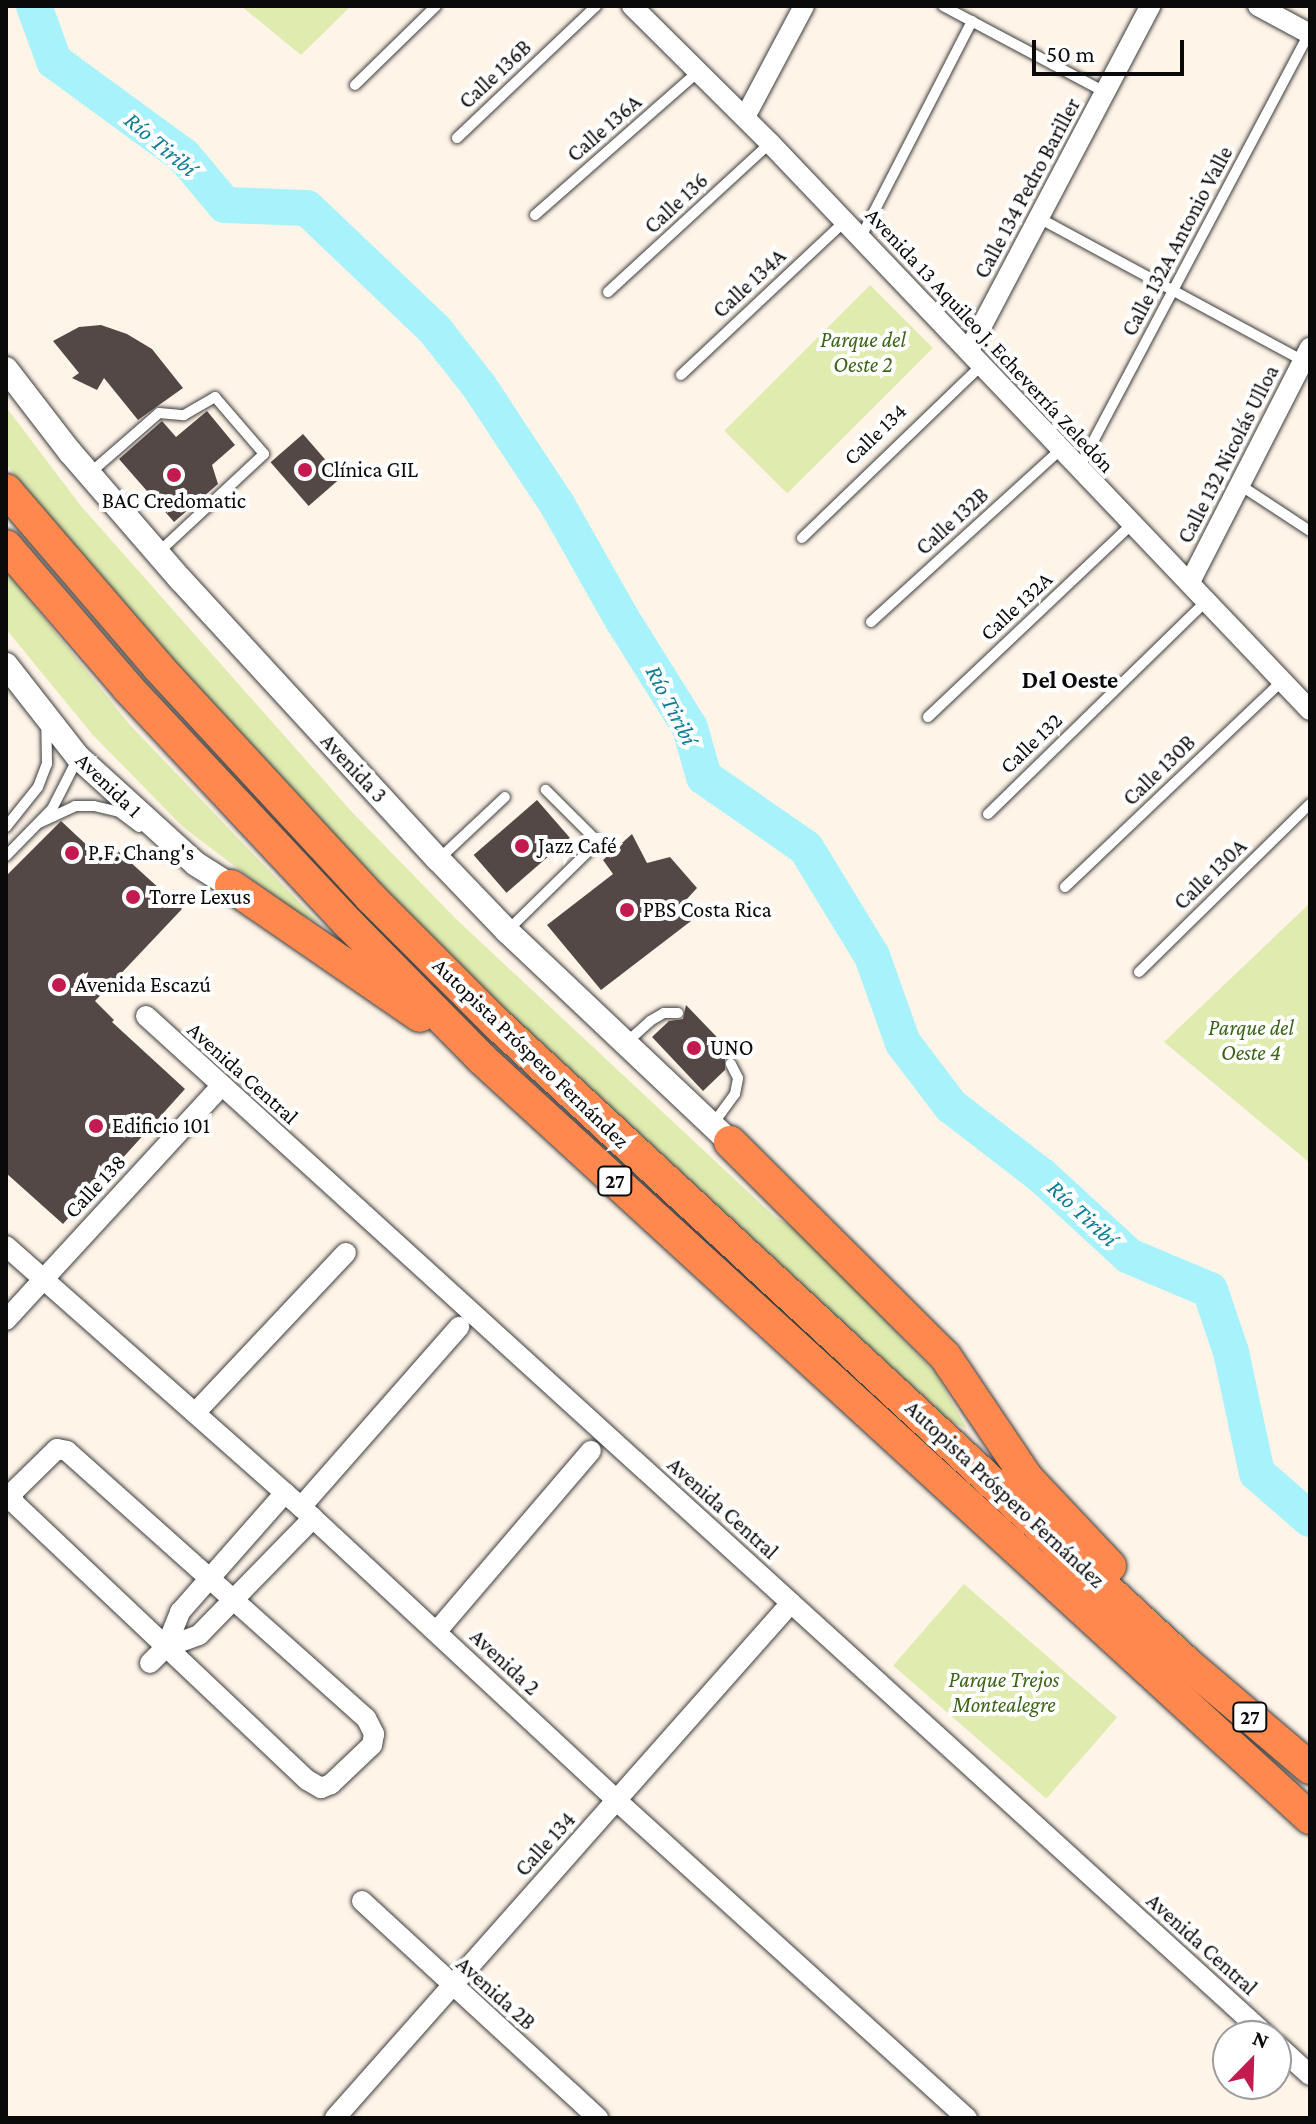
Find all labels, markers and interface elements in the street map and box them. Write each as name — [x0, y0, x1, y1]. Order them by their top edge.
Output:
scale bar — [1036, 24, 1188, 74]
street label: Calle 136B — [453, 34, 537, 114]
text: 50 m — [1046, 40, 1095, 67]
street label: Calle 136A — [562, 89, 646, 167]
street label: Calle 134 Pedro Bariller — [968, 93, 1086, 283]
water label: Río Tiribí — [119, 105, 203, 183]
street label: Calle 132A Antonio Valle — [1116, 142, 1238, 340]
street label: Calle 136 — [639, 167, 713, 239]
street label: Avenida 13 Aquileo J. Echeverría Zeledón — [860, 202, 1120, 478]
street label: Calle 134A — [707, 243, 791, 323]
park label: Parque del Oeste 2 — [820, 326, 906, 378]
street label: Calle 132 Nicolás Ulloa — [1172, 360, 1284, 548]
street label: Calle 134 — [838, 398, 912, 470]
place label: Clínica GIL — [321, 457, 418, 483]
marker: Clínica GIL — [296, 461, 314, 479]
marker: BAC Credomatic — [165, 466, 183, 484]
street label: Calle 132B — [910, 482, 994, 560]
place label: BAC Credomatic — [102, 488, 246, 514]
street label: Calle 132A — [974, 566, 1058, 646]
water label: Río Tiribí — [640, 660, 704, 750]
district label: Del Oeste — [1022, 666, 1118, 694]
street label: Calle 132 — [994, 707, 1068, 779]
street label: Avenida 3 — [315, 728, 393, 808]
street label: Calle 130B — [1117, 729, 1201, 811]
street label: Avenida 1 — [70, 747, 148, 823]
place label: Jazz Café — [538, 833, 617, 859]
street label: Calle 130A — [1168, 833, 1252, 915]
marker: Jazz Café — [513, 837, 531, 855]
place label: P.F. Chang's — [88, 840, 194, 866]
marker: P.F. Chang's — [63, 844, 81, 862]
place label: Torre Lexus — [149, 884, 251, 910]
marker: Torre Lexus — [124, 888, 142, 906]
place label: PBS Costa Rica — [643, 897, 772, 923]
marker: PBS Costa Rica — [618, 901, 636, 919]
street label: Autopista Próspero Fernández — [427, 952, 635, 1154]
place label: Avenida Escazú — [75, 972, 211, 998]
marker: Avenida Escazú — [50, 976, 68, 994]
park label: Parque del Oeste 4 — [1208, 1014, 1294, 1066]
street label: Avenida Central — [182, 1016, 304, 1130]
place label: UNO — [710, 1035, 753, 1061]
marker: UNO — [685, 1039, 703, 1057]
place label: Edificio 101 — [112, 1113, 210, 1139]
marker: Edificio 101 — [87, 1117, 105, 1135]
street label: Calle 138 — [59, 1148, 131, 1224]
road number: 27 — [597, 1165, 633, 1197]
water label: Río Tiribí — [1042, 1173, 1124, 1253]
street label: Autopista Próspero Fernández — [900, 1395, 1110, 1593]
street label: Avenida Central — [662, 1451, 784, 1565]
street label: Avenida 2 — [465, 1623, 545, 1701]
park label: Parque Trejos Montealegre — [949, 1666, 1059, 1718]
road number: 27 — [1232, 1701, 1268, 1733]
street label: Calle 134 — [509, 1806, 581, 1882]
street label: Avenida Central — [1141, 1887, 1263, 2001]
street label: Avenida 2B — [451, 1951, 541, 2035]
north arrow — [1212, 2020, 1292, 2100]
text: N — [1249, 2025, 1273, 2054]

